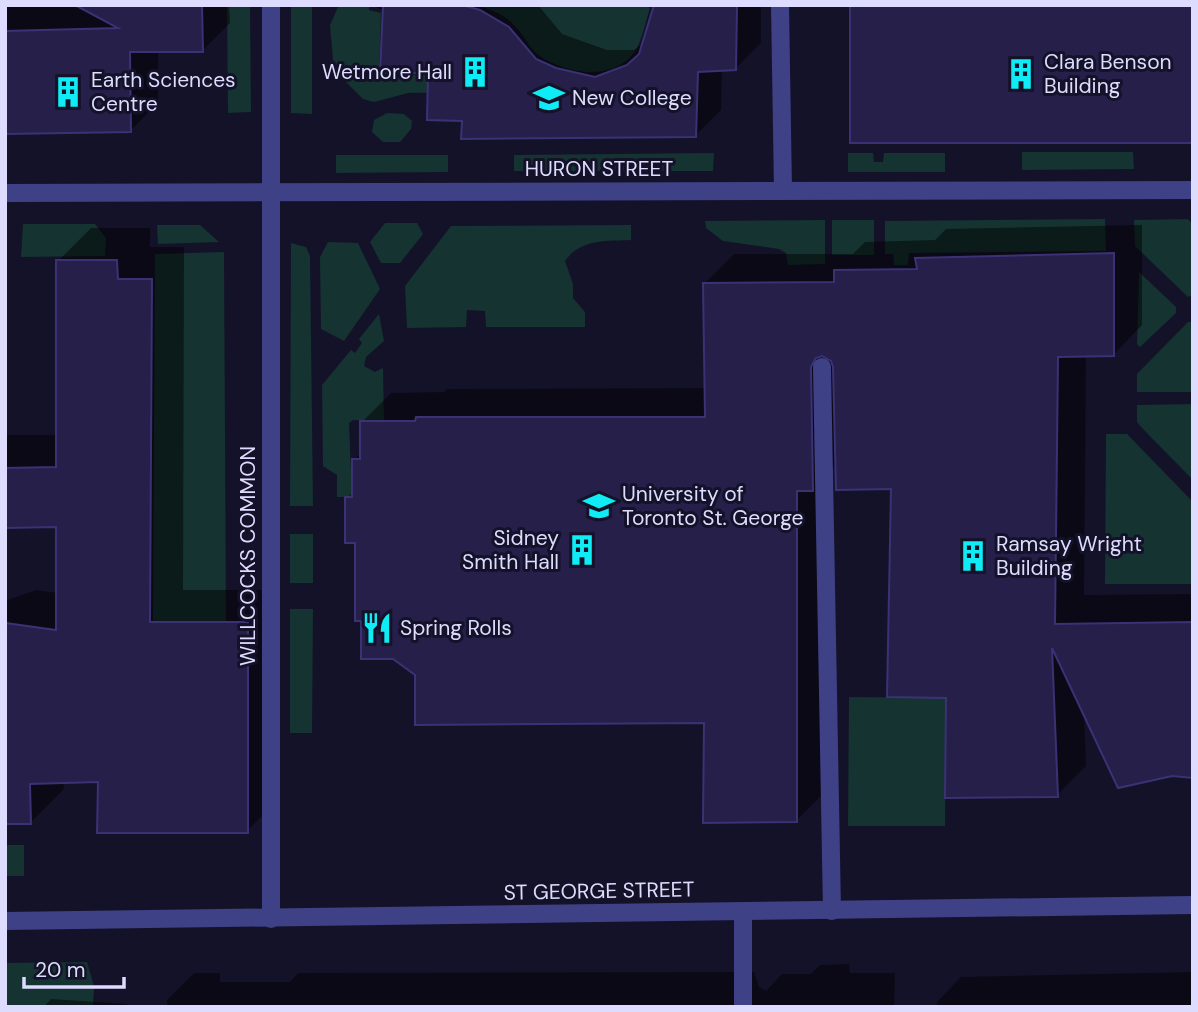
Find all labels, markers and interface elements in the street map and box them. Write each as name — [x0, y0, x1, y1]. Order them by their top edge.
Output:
place label: Clara Benson Building — [1044, 48, 1172, 100]
building icon: Wetmore Hall — [458, 55, 492, 89]
building icon: Clara Benson Building — [1004, 57, 1038, 91]
place label: Wetmore Hall — [322, 58, 452, 86]
place label: Earth Sciences Centre — [91, 66, 236, 118]
building icon: Earth Sciences Centre — [51, 75, 85, 109]
school or university icon: New College — [532, 81, 566, 115]
place label: New College — [572, 84, 692, 112]
street label: HURON STREET — [525, 155, 673, 183]
street label: WILLCOCKS COMMON — [234, 446, 262, 666]
place label: University of Toronto St. George — [622, 480, 803, 532]
school or university icon: University of Toronto St. George — [582, 489, 616, 523]
place label: Sidney Smith Hall — [462, 524, 559, 576]
place label: Ramsay Wright Building — [996, 530, 1142, 582]
building icon: Sidney Smith Hall — [565, 533, 599, 567]
building icon: Ramsay Wright Building — [956, 539, 990, 573]
restaurant icon: Spring Rolls — [360, 611, 394, 645]
place label: Spring Rolls — [400, 614, 512, 642]
street label: ST GEORGE STREET — [503, 875, 695, 907]
scale bar — [24, 946, 124, 990]
text: 20 m — [35, 956, 86, 984]

